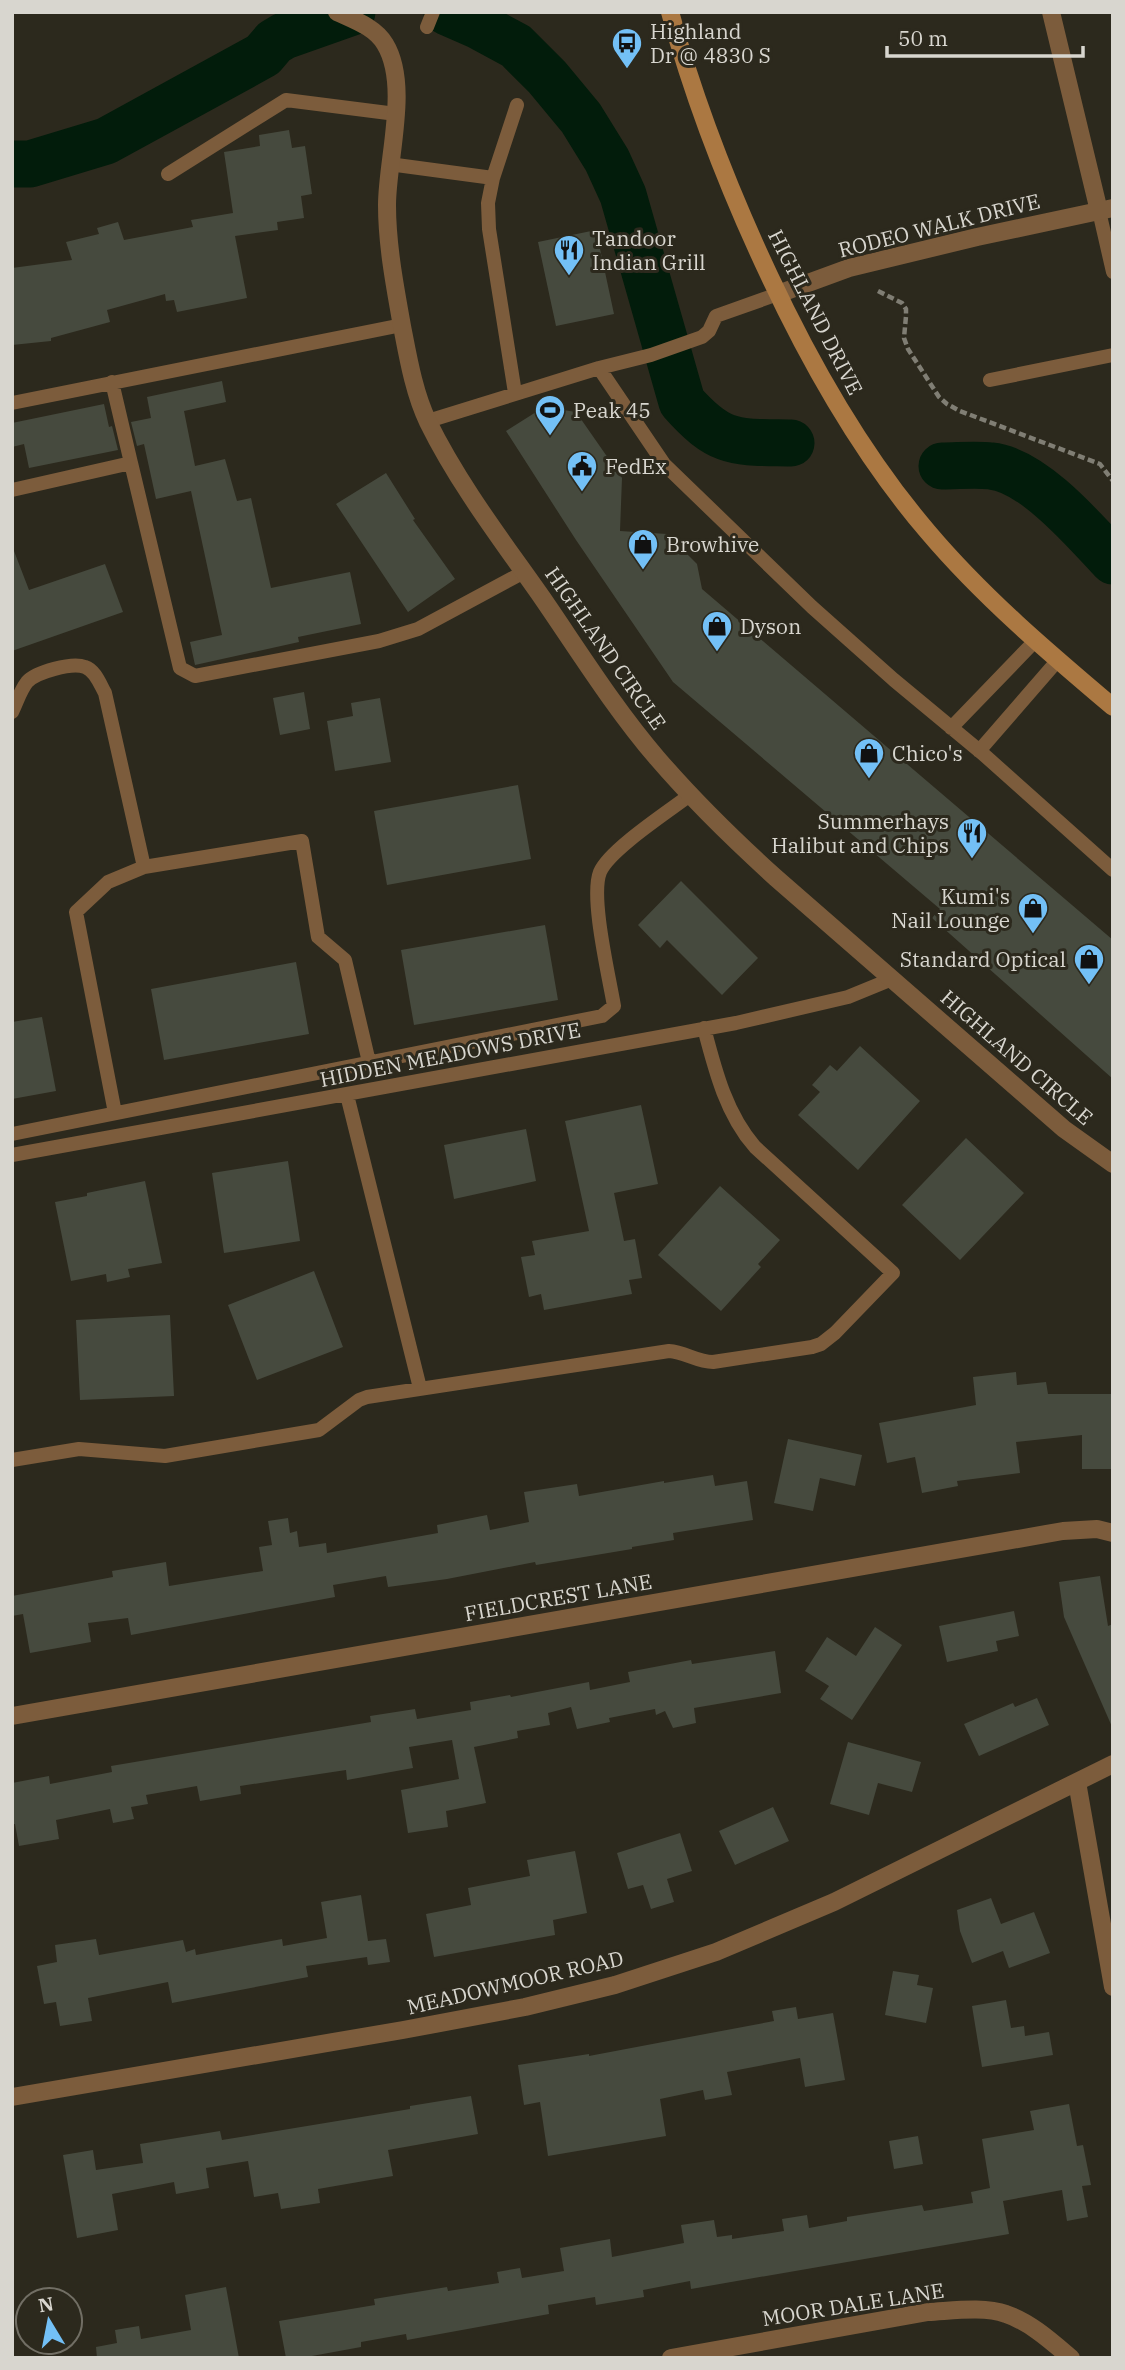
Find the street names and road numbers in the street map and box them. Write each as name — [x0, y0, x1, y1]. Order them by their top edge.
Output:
street label: RODEO WALK DRIVE — [835, 186, 1043, 264]
street label: HIGHLAND DRIVE — [762, 224, 870, 400]
street label: HIGHLAND CIRCLE — [539, 561, 673, 735]
street label: HIGHLAND CIRCLE — [935, 983, 1099, 1131]
street label: HIDDEN MEADOWS DRIVE — [317, 1015, 583, 1093]
street label: FIELDCREST LANE — [462, 1567, 654, 1627]
street label: MEADOWMOOR ROAD — [404, 1943, 626, 2021]
street label: MOOR DALE LANE — [760, 2276, 946, 2332]

